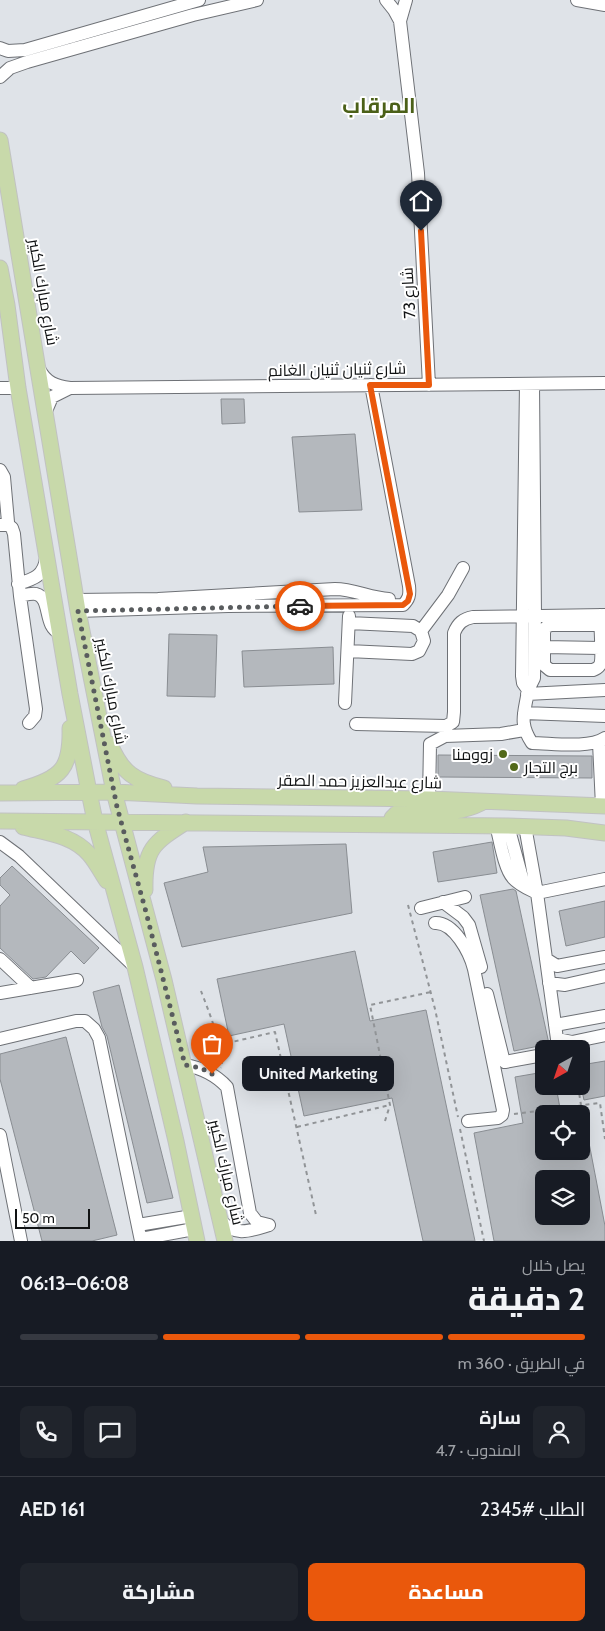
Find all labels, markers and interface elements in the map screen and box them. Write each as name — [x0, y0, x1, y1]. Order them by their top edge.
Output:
district label: المرقاب — [342, 93, 416, 118]
pin — [400, 180, 442, 231]
icon: home — [407, 187, 435, 215]
street label: شارع مبارك الكبير — [23, 236, 62, 347]
street label: شارع 73 — [398, 267, 421, 319]
street label: شارع ثنيان ثنيان الغانم — [268, 359, 406, 382]
courier — [275, 581, 325, 631]
icon: car — [286, 592, 314, 620]
street label: شارع مبارك الكبير — [90, 635, 131, 746]
place label: زوومنا — [452, 745, 493, 764]
marker: زوومنا — [497, 748, 509, 760]
place label: برج التجار — [523, 758, 578, 779]
marker: برج التجار — [508, 761, 520, 773]
street label: شارع عبدالعزيز حمد الصقر — [277, 771, 442, 794]
pin — [191, 1023, 233, 1074]
icon: bag — [198, 1030, 226, 1058]
north arrow — [535, 1040, 590, 1095]
map controls — [535, 1040, 590, 1225]
callout: United Marketing — [242, 1056, 394, 1092]
text: United Marketing — [259, 1064, 377, 1083]
button: locate — [535, 1105, 590, 1160]
street label: شارع مبارك الكبير — [203, 1116, 248, 1227]
button: layers — [535, 1170, 590, 1225]
scale bar — [15, 1206, 90, 1229]
text: 50 m — [22, 1209, 55, 1227]
text: يصل خلال — [522, 1256, 585, 1275]
text: 06:08–06:13 — [20, 1272, 129, 1295]
text: 2 دقيقة — [468, 1279, 585, 1318]
text: في الطريق · 360 m — [458, 1354, 585, 1373]
button: phone — [20, 1406, 72, 1458]
button: chat — [84, 1406, 136, 1458]
text: سارة — [479, 1406, 521, 1429]
button: person — [533, 1406, 585, 1458]
text: المندوب · 4.7 — [435, 1441, 521, 1460]
text: AED 161 — [20, 1498, 85, 1521]
text: الطلب #2345 — [480, 1498, 585, 1521]
button: مشاركة — [20, 1563, 298, 1621]
button: مساعدة — [308, 1563, 585, 1621]

